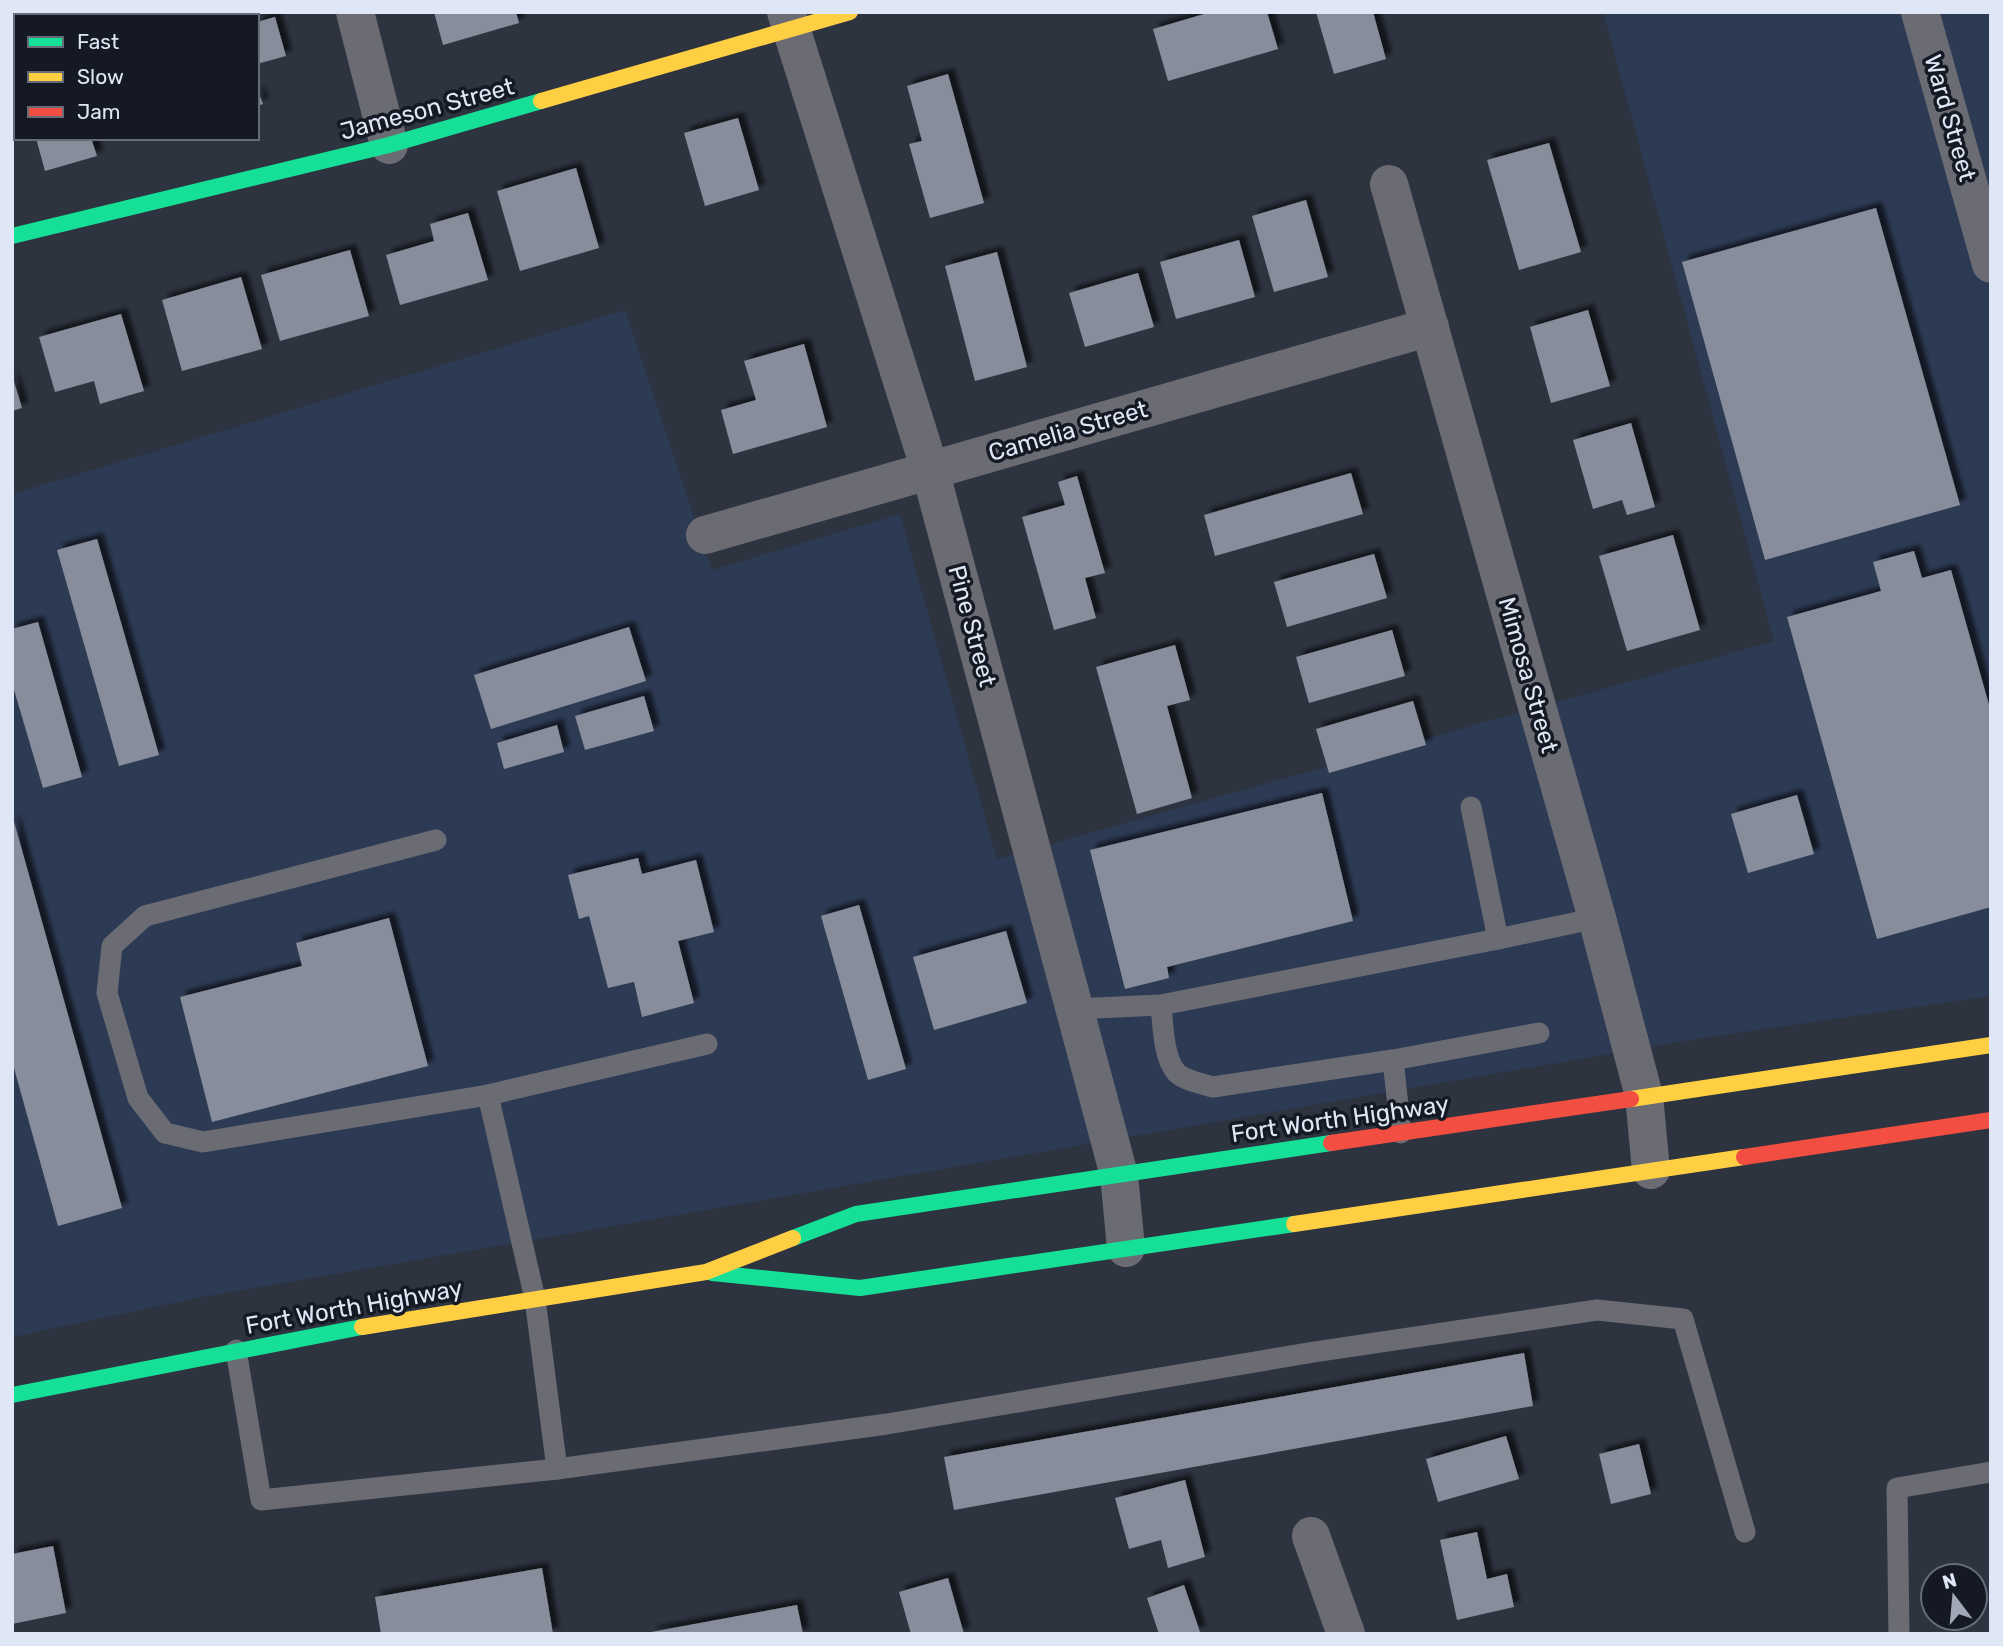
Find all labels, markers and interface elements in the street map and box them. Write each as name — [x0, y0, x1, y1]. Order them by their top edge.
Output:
legend — [14, 14, 259, 140]
text: Fast — [77, 29, 119, 54]
street label: Ward Street — [1919, 51, 1981, 185]
text: Slow — [77, 64, 124, 89]
street label: Jameson Street — [337, 72, 517, 146]
text: Jam — [77, 99, 121, 124]
street label: Camelia Street — [985, 395, 1151, 467]
street label: Pine Street — [942, 562, 1002, 690]
street label: Mimosa Street — [1492, 594, 1564, 756]
street label: Fort Worth Highway — [1229, 1090, 1451, 1148]
street label: Fort Worth Highway — [243, 1274, 465, 1340]
north arrow — [1919, 1562, 1989, 1632]
text: N — [1940, 1568, 1959, 1594]

